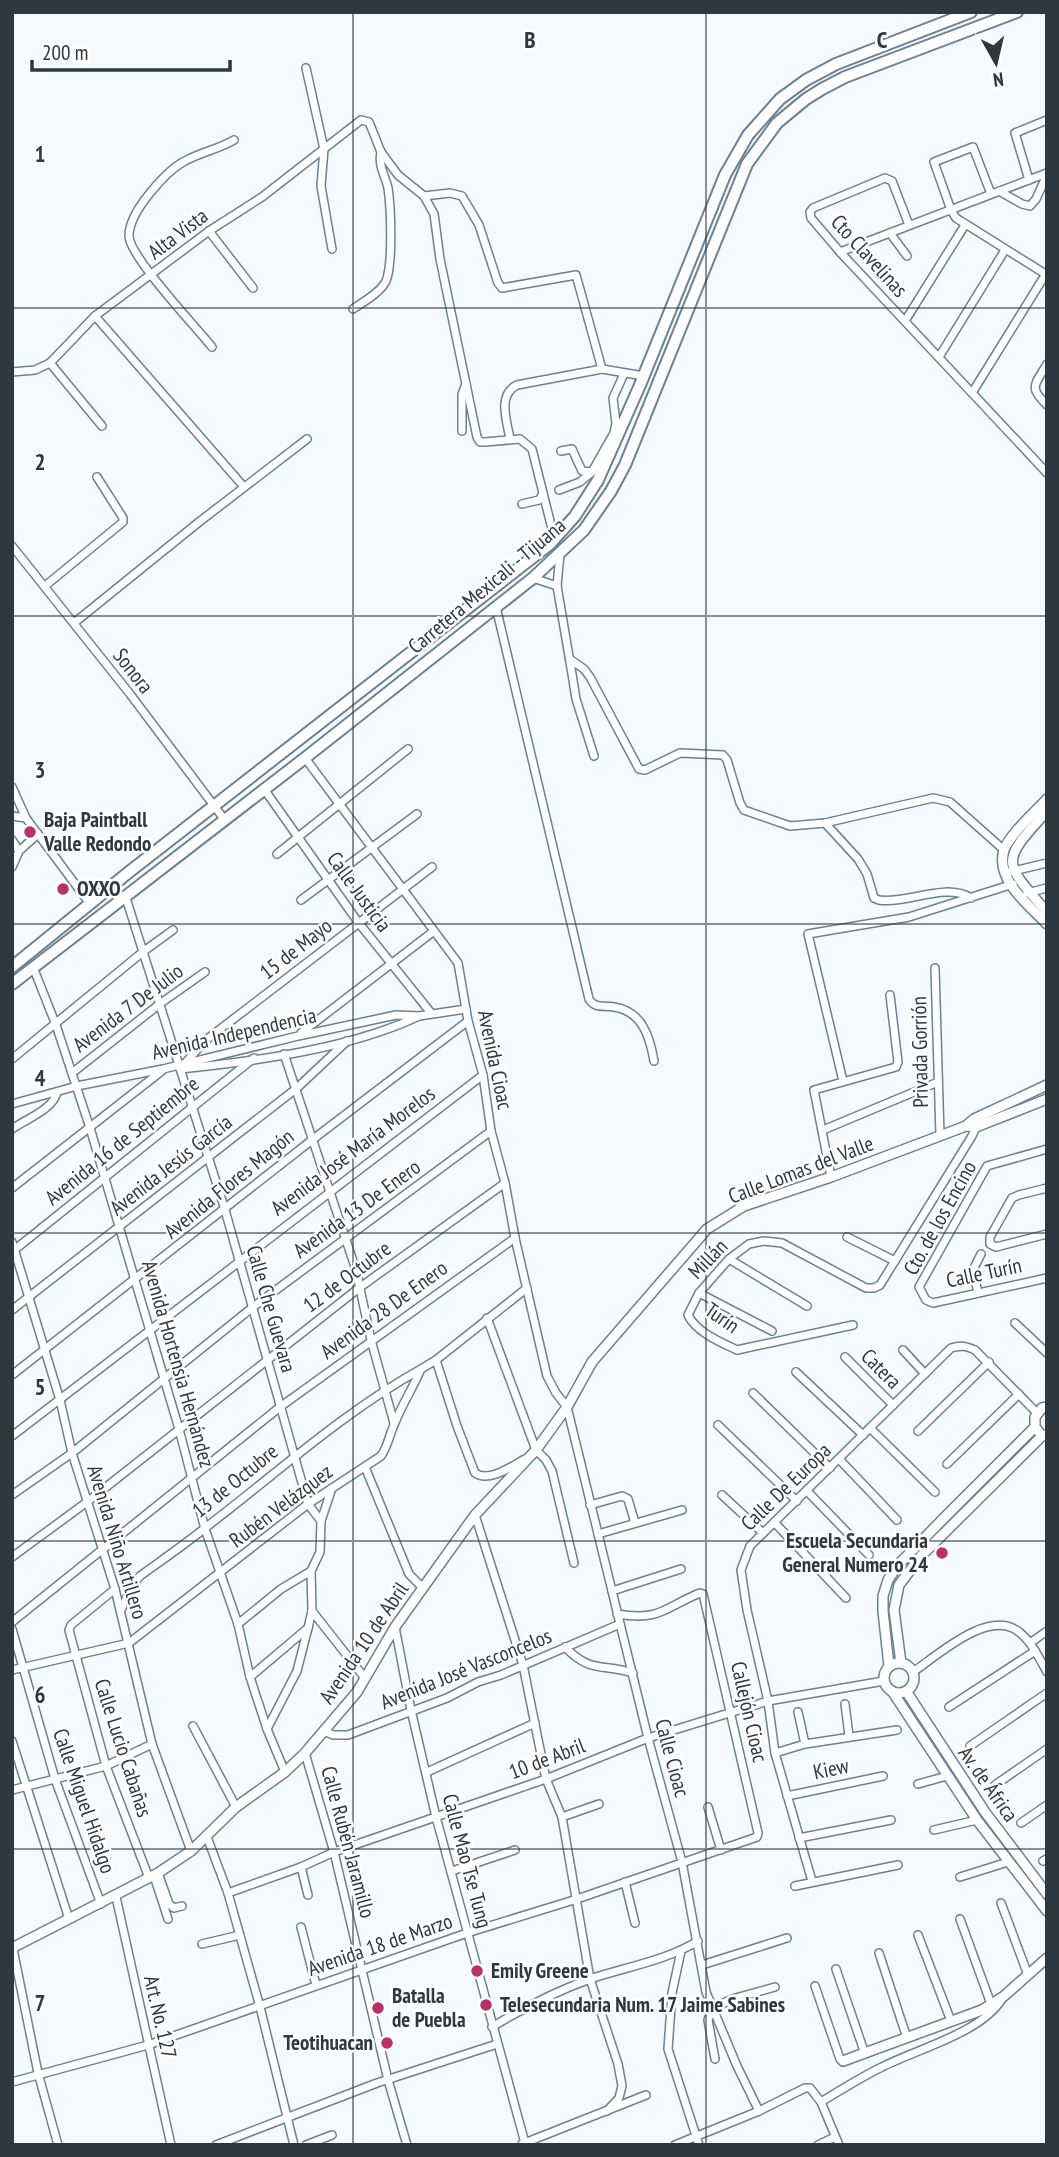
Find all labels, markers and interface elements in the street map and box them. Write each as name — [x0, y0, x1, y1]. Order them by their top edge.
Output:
text: B — [524, 25, 536, 54]
text: C — [877, 25, 888, 54]
scale bar — [32, 28, 229, 72]
north arrow — [961, 28, 1031, 98]
text: 200 m — [42, 39, 88, 66]
text: N — [992, 67, 1005, 92]
text: 1 — [35, 139, 46, 168]
street label: Alta Vista — [142, 202, 213, 265]
street label: Cto Clavelinas — [825, 209, 914, 303]
text: 2 — [35, 447, 46, 476]
street label: Carretera Mexicali - Tijuana — [402, 512, 571, 659]
street label: Sonora — [107, 642, 160, 699]
text: 3 — [35, 755, 46, 784]
place label: Baja Paintball Valle Redondo — [43, 806, 151, 857]
marker: Baja Paintball Valle Redondo — [22, 824, 38, 840]
street label: Calle Justicia — [321, 846, 398, 937]
place label: OXXO — [77, 875, 121, 902]
marker: OXXO — [55, 881, 71, 897]
street label: 15 de Mayo — [254, 912, 337, 985]
street label: Avenida 7 De Julio — [67, 957, 188, 1058]
street label: Privada Gorrión — [905, 996, 934, 1108]
street label: Avenida Independencia — [149, 1001, 319, 1066]
street label: Avenida Cioac — [472, 1008, 519, 1113]
text: 4 — [35, 1063, 46, 1092]
street label: Avenida 16 de Septiembre — [39, 1070, 204, 1211]
street label: Avenida José María Morelos — [265, 1080, 440, 1221]
street label: Avenida Jesús García — [104, 1108, 237, 1221]
street label: Avenida Flores Magón — [158, 1123, 299, 1244]
street label: Calle Lomas del Valle — [724, 1129, 877, 1210]
street label: Avenida 13 De Enero — [288, 1153, 426, 1264]
street label: Cto. de los Encino — [897, 1156, 982, 1280]
street label: Millán — [682, 1233, 733, 1284]
street label: 12 de Octubre — [297, 1235, 396, 1318]
street label: Calle Che Guevara — [240, 1242, 303, 1376]
street label: Calle Turín — [944, 1251, 1024, 1294]
street label: Avenida 28 De Enero — [315, 1254, 453, 1365]
street label: Avenida Hortensia Hernández — [136, 1257, 221, 1470]
street label: Turín — [700, 1296, 745, 1339]
street label: Catera — [855, 1343, 907, 1395]
text: 5 — [35, 1372, 46, 1401]
street label: Calle De Europa — [735, 1437, 836, 1536]
street label: 13 de Octubre — [186, 1438, 283, 1524]
street label: Rubén Velázquez — [224, 1458, 338, 1553]
street label: Avenida Niño Artillero — [81, 1462, 154, 1622]
place label: Escuela Secundaria General Numero 24 — [782, 1527, 928, 1578]
marker: Escuela Secundaria General Numero 24 — [934, 1545, 950, 1561]
street label: Avenida 10 de Abril — [313, 1577, 414, 1709]
street label: Avenida José Vasconcelos — [376, 1622, 555, 1715]
street label: Callejón Cioac — [725, 1659, 774, 1765]
street label: Calle Lucio Cabañas — [88, 1675, 159, 1820]
text: 6 — [35, 1680, 46, 1709]
street label: Calle Cioac — [649, 1716, 696, 1800]
street label: Calle Miguel Hidalgo — [47, 1725, 122, 1877]
street label: 10 de Abril — [505, 1732, 589, 1785]
street label: Av. de África — [953, 1741, 1024, 1827]
street label: Kiew — [811, 1751, 852, 1785]
street label: Calle Rubén Jaramillo — [315, 1763, 382, 1921]
street label: Calle Mao Tse Tung — [437, 1791, 498, 1931]
street label: Avenida 18 de Marzo — [304, 1907, 456, 1982]
place label: Emily Greene — [491, 1957, 589, 1984]
marker: Emily Greene — [469, 1963, 485, 1979]
street label: Art. No. 127 — [138, 1973, 183, 2061]
place label: Batalla de Puebla — [392, 1982, 466, 2033]
text: 7 — [35, 1988, 46, 2017]
place label: Telesecundaria Num. 17 Jaime Sabines — [500, 1991, 785, 2018]
marker: Telesecundaria Num. 17 Jaime Sabines — [478, 1997, 494, 2013]
marker: Batalla de Puebla — [370, 2000, 386, 2016]
place label: Teotihuacan — [283, 2029, 373, 2056]
marker: Teotihuacan — [379, 2035, 395, 2051]

